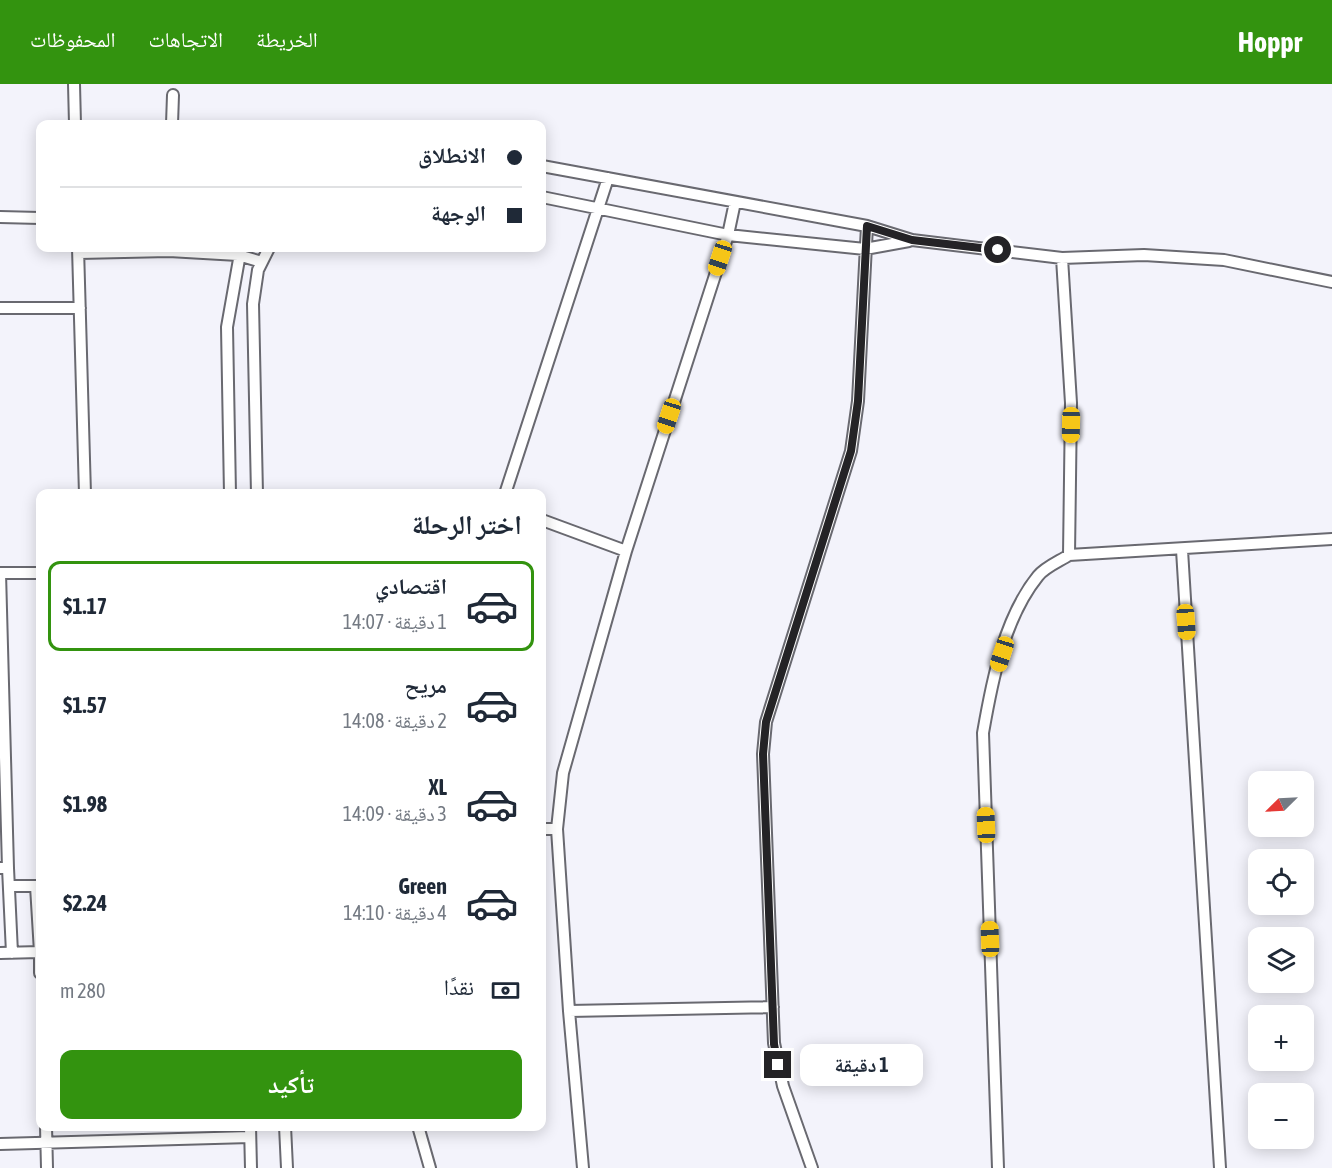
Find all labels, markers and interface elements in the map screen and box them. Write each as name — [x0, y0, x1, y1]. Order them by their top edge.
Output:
text: Hoppr — [1238, 26, 1302, 58]
text: المحفوظات — [30, 27, 115, 51]
text: الاتجاهات — [148, 27, 223, 51]
text: الخريطة — [256, 27, 318, 51]
text: الانطلاق — [418, 142, 486, 168]
text: الوجهة — [431, 200, 486, 226]
route start — [984, 236, 1011, 263]
car — [706, 238, 734, 278]
car — [655, 396, 683, 436]
car — [1062, 407, 1080, 443]
text: اختر الرحلة — [412, 509, 522, 540]
text: اقتصادي — [375, 573, 447, 599]
icon: car — [465, 579, 519, 633]
text: $1.17 — [63, 593, 107, 619]
car — [1176, 603, 1196, 641]
text: 1 دقيقة · 14:07 — [343, 610, 447, 633]
car — [988, 634, 1016, 674]
text: مريح — [404, 672, 447, 698]
icon: car — [465, 678, 519, 732]
text: $1.57 — [63, 692, 107, 718]
text: 2 دقيقة · 14:08 — [343, 709, 447, 732]
north arrow — [1248, 771, 1314, 837]
map controls — [1248, 771, 1314, 1149]
text: XL — [429, 774, 447, 800]
icon: car — [465, 777, 519, 831]
text: $1.98 — [63, 791, 107, 817]
text: 3 دقيقة · 14:09 — [343, 802, 447, 825]
car — [976, 807, 996, 843]
button: locate — [1248, 849, 1314, 915]
text: Green — [398, 873, 447, 899]
icon: car — [465, 876, 519, 930]
text: $2.24 — [63, 890, 107, 916]
text: 4 دقيقة · 14:10 — [343, 901, 447, 924]
car — [980, 921, 1000, 957]
button: layers — [1248, 927, 1314, 993]
text: نقدًا — [444, 974, 474, 1000]
icon: cash — [489, 974, 522, 1007]
text: 280 m — [60, 979, 105, 1002]
button: + — [1248, 1005, 1314, 1071]
callout: 1 دقيقة — [799, 1044, 922, 1086]
button: تأكيد — [60, 1050, 522, 1119]
route end — [764, 1051, 791, 1078]
text: 1 دقيقة — [834, 1053, 889, 1076]
button: − — [1248, 1083, 1314, 1149]

